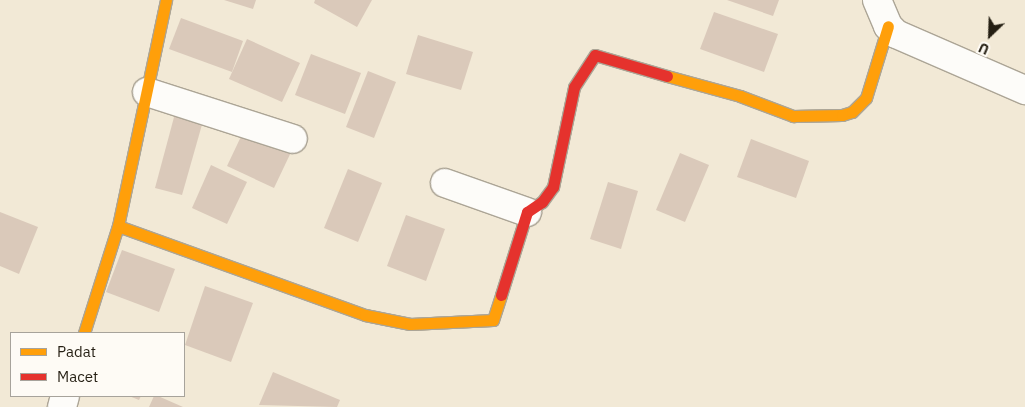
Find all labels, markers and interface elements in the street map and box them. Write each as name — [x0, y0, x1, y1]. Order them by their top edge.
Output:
north arrow — [965, 10, 1015, 60]
text: U — [976, 39, 992, 59]
legend — [10, 332, 185, 397]
text: Padat — [57, 342, 96, 361]
text: Macet — [57, 367, 98, 386]

